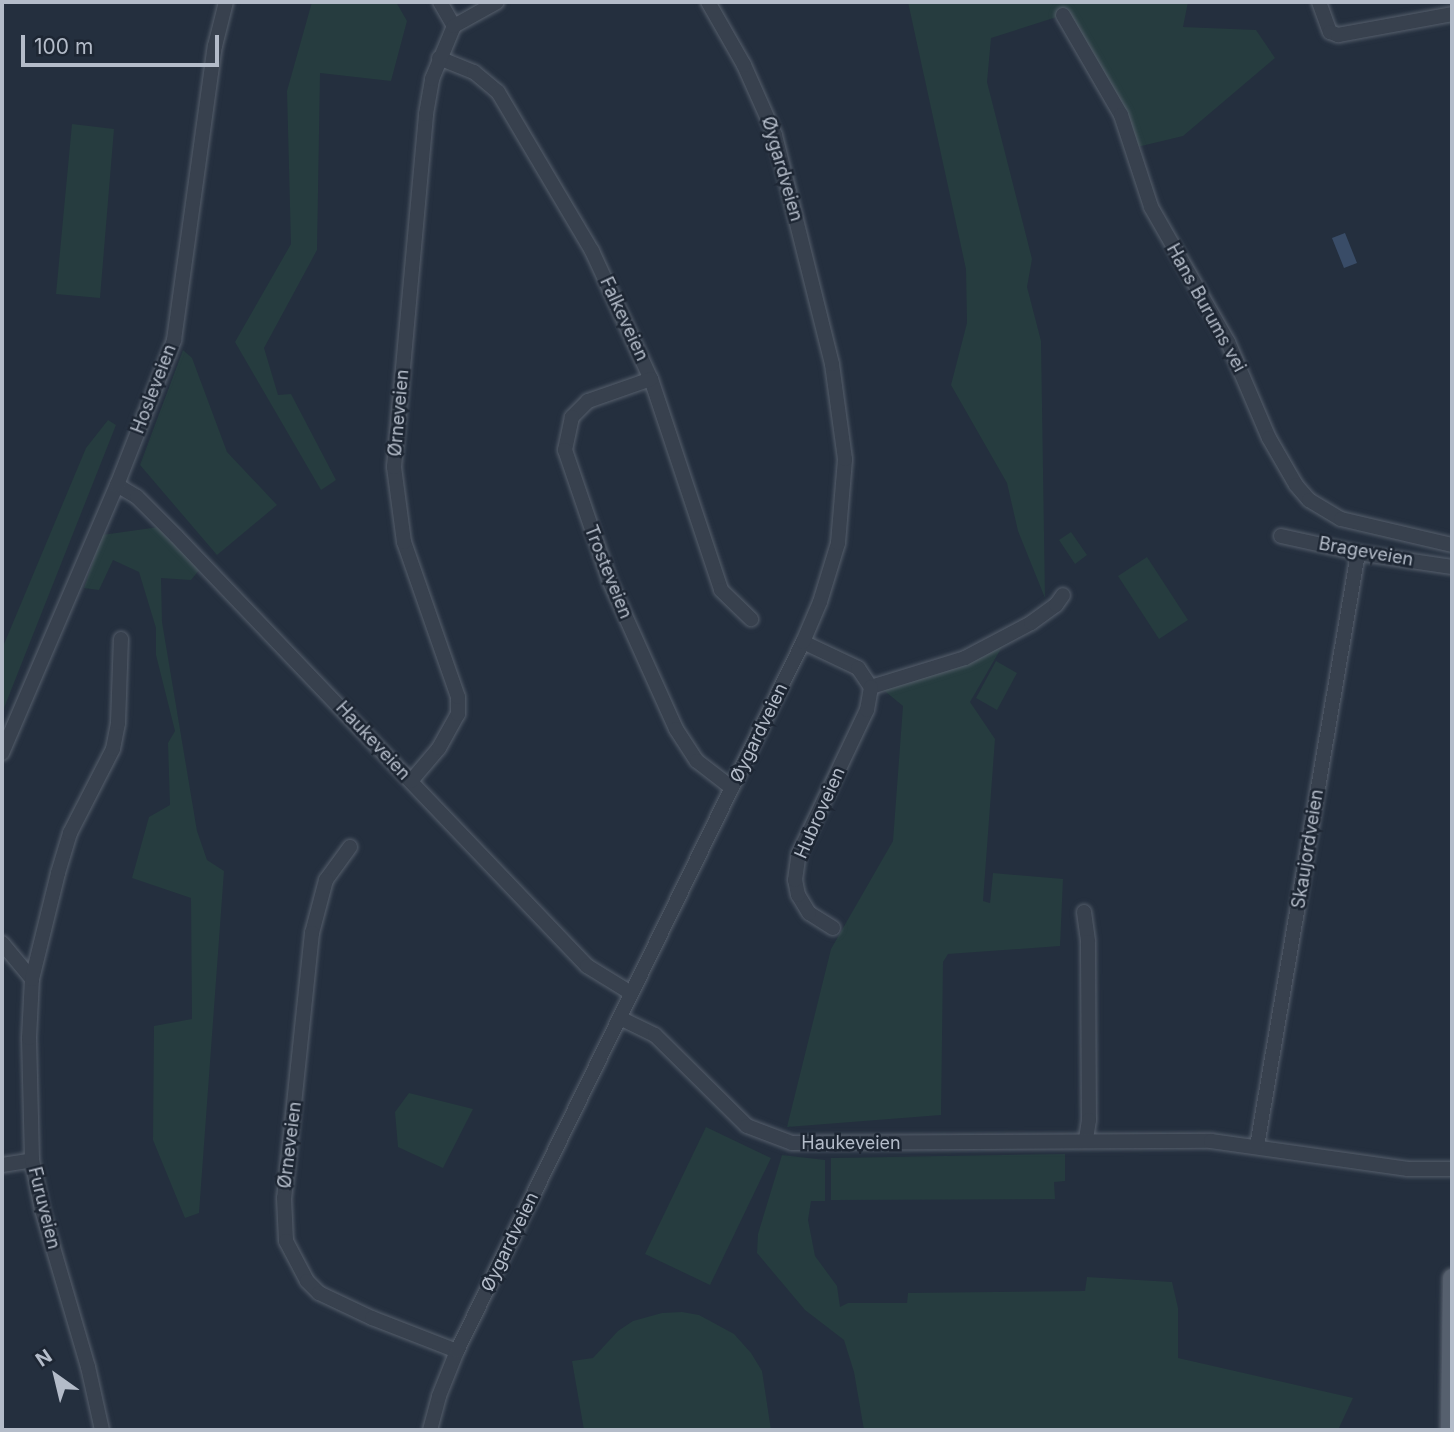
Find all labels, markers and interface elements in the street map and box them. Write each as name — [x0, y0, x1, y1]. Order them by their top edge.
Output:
scale bar — [24, 21, 222, 65]
text: 100 m — [34, 34, 93, 59]
street label: Øygardveien — [757, 114, 807, 224]
street label: Hans Burums vei — [1162, 240, 1250, 376]
street label: Falkeveien — [595, 274, 653, 364]
street label: Hosleveien — [127, 341, 181, 437]
street label: Ørneveien — [384, 369, 414, 457]
street label: Trosteveien — [579, 522, 637, 622]
street label: Brageveien — [1317, 533, 1415, 571]
street label: Øygardveien — [726, 680, 792, 786]
street label: Haukeveien — [331, 697, 415, 785]
street label: Hubroveien — [790, 764, 850, 862]
street label: Skaujordveien — [1288, 788, 1328, 910]
street label: Ørneveien — [274, 1100, 306, 1190]
street label: Haukeveien — [801, 1132, 901, 1154]
street label: Furuveien — [23, 1165, 65, 1251]
street label: Øygardveien — [477, 1189, 543, 1295]
north arrow — [21, 1341, 91, 1411]
text: N — [32, 1345, 56, 1372]

